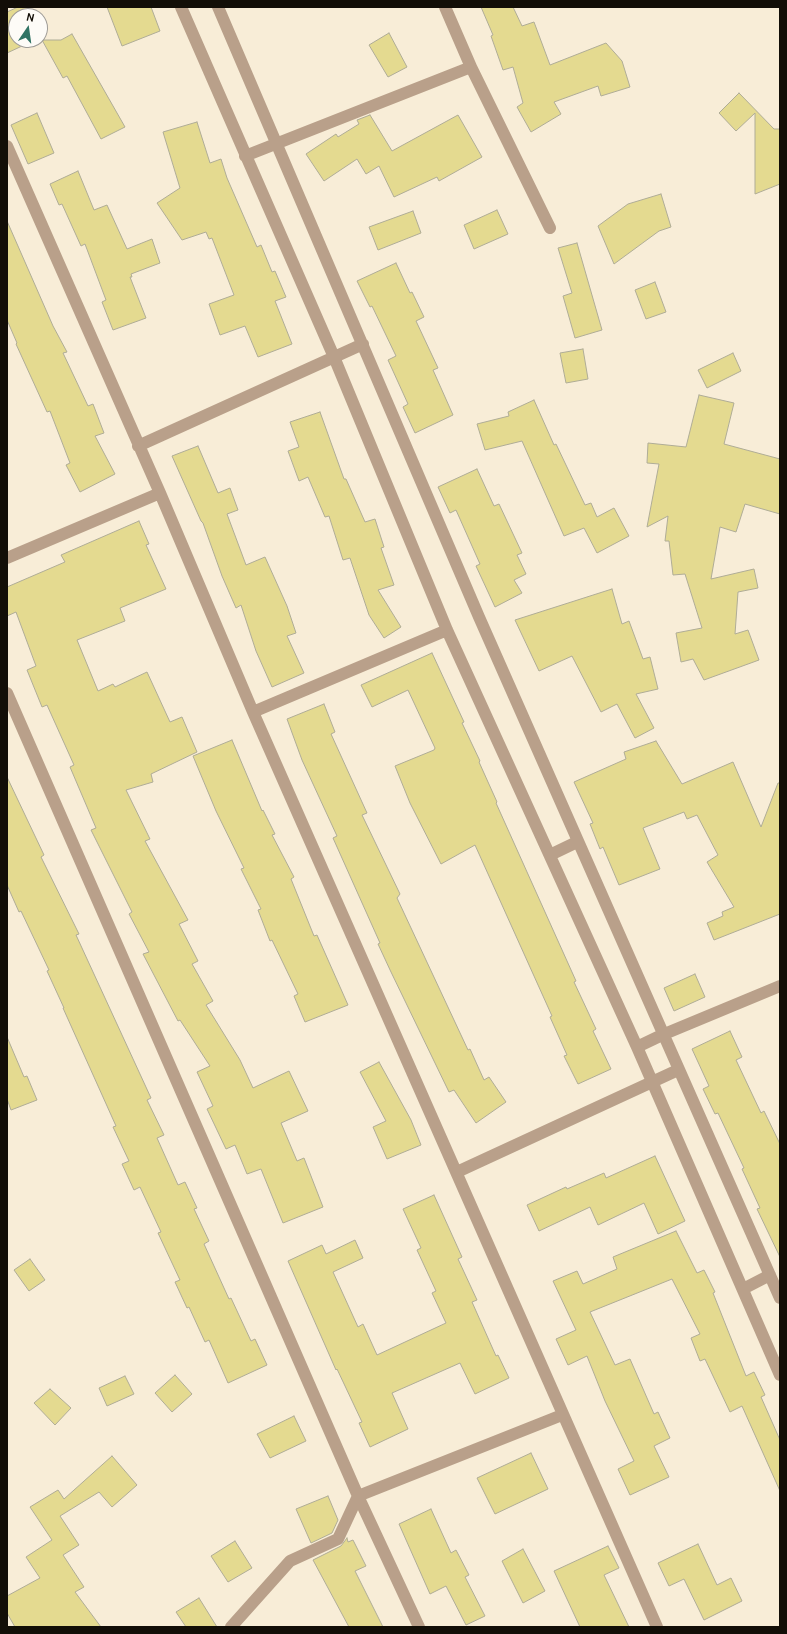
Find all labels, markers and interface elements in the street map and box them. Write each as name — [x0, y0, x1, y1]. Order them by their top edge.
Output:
north arrow — [8, 8, 48, 48]
text: N — [25, 10, 36, 25]

